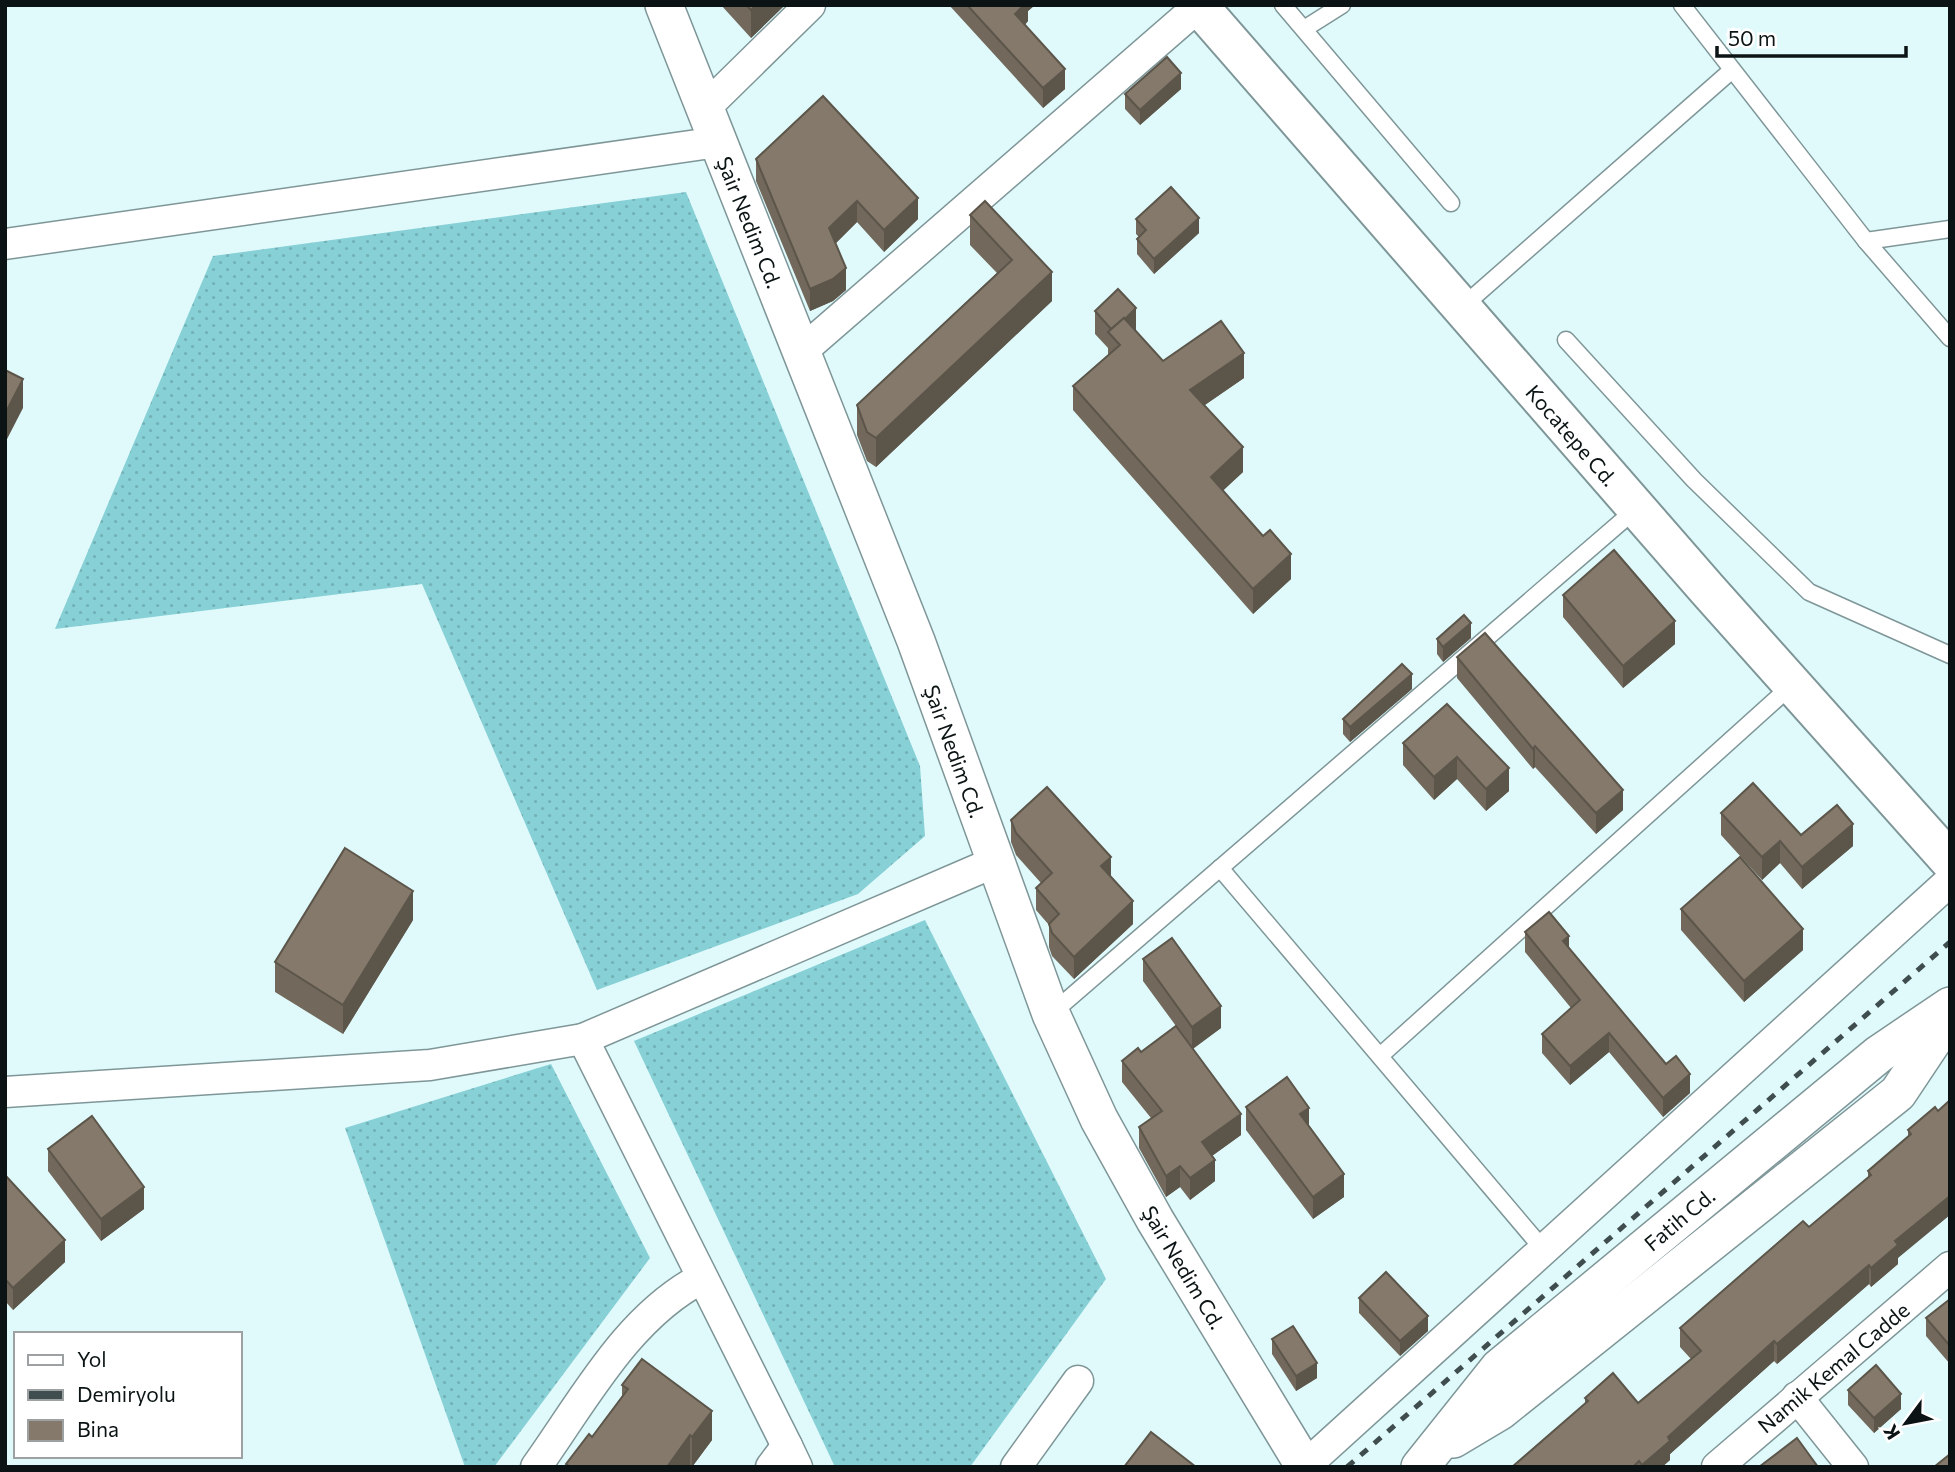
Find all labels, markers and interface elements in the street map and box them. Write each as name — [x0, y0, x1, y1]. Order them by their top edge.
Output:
scale bar — [1717, 14, 1906, 58]
text: 50 m — [1728, 25, 1776, 50]
street label: Şair Nedim Cd. — [712, 153, 788, 291]
street label: Kocatepe Cd. — [1521, 379, 1623, 491]
street label: Şair Nedim Cd. — [919, 681, 991, 821]
street label: Fatih Cd. — [1639, 1182, 1719, 1256]
street label: Şair Nedim Cd. — [1137, 1201, 1231, 1333]
street label: Namik Kemal Cadde — [1752, 1296, 1914, 1438]
legend — [14, 1332, 242, 1458]
text: Yol — [77, 1346, 107, 1371]
text: Demiryolu — [77, 1381, 176, 1406]
north arrow — [1871, 1388, 1941, 1458]
text: Bina — [77, 1416, 119, 1441]

